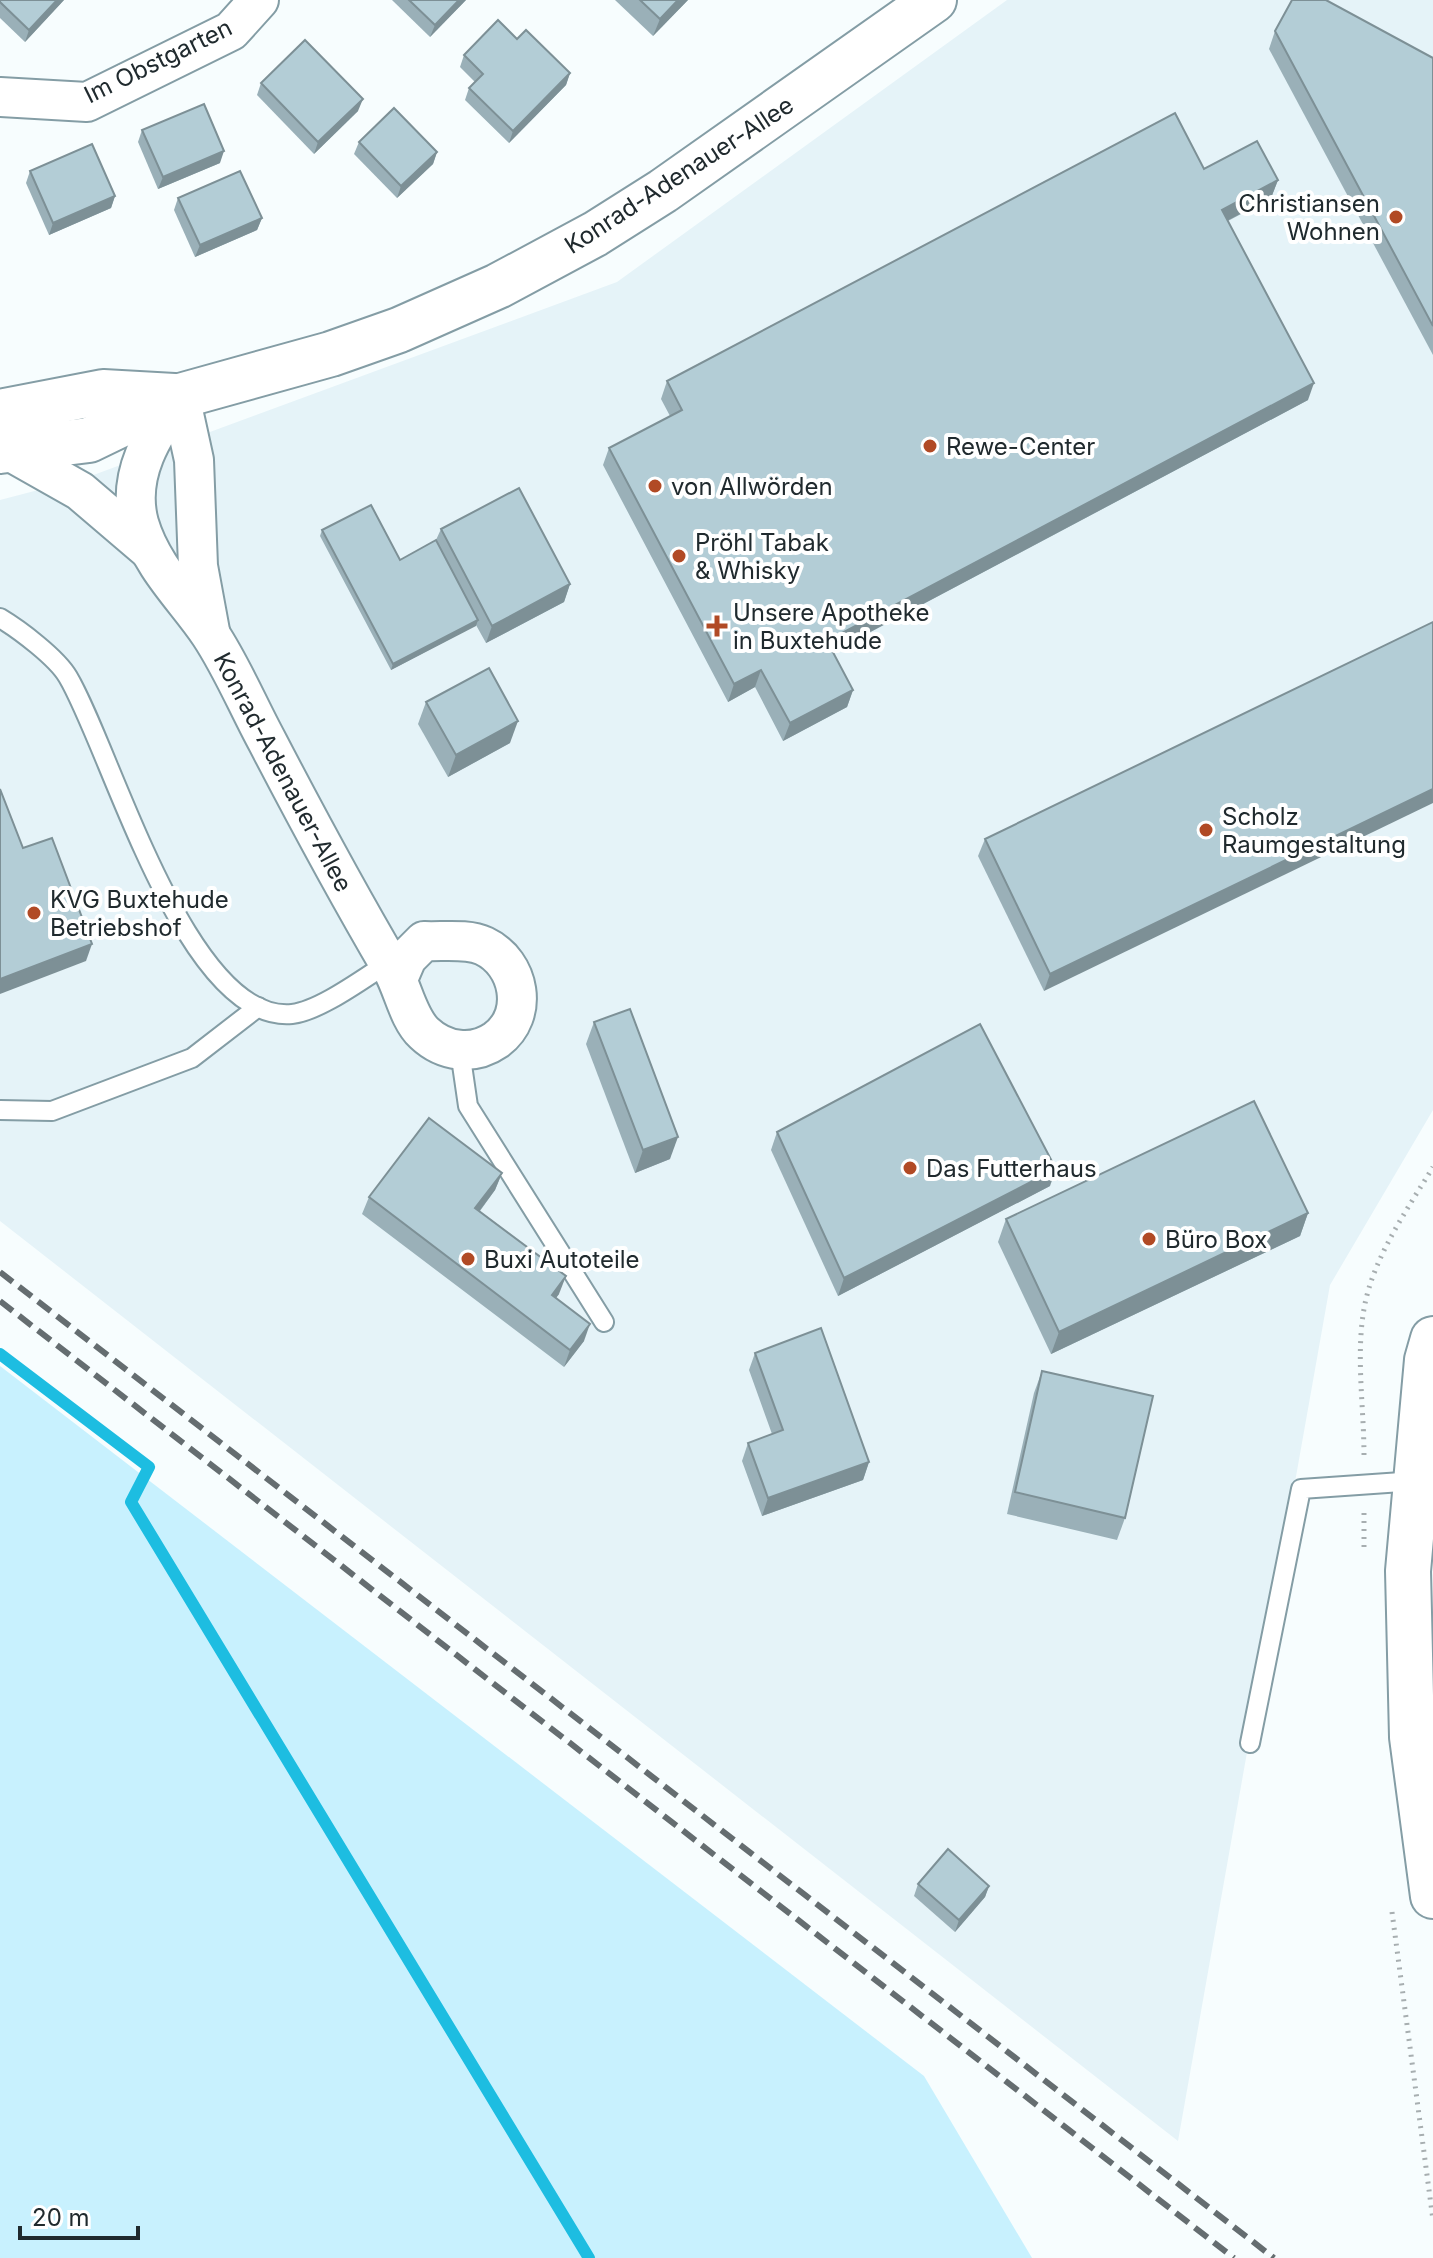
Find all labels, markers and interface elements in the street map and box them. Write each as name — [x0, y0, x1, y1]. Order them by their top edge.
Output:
street label: Im Obstgarten — [79, 13, 237, 109]
street label: Konrad-Adenauer-Allee — [559, 90, 799, 260]
place label: Christiansen Wohnen — [1238, 189, 1380, 246]
marker: Christiansen Wohnen — [1387, 208, 1405, 226]
place label: Rewe-Center — [946, 432, 1095, 461]
marker: Rewe-Center — [921, 437, 939, 455]
place label: von Allwörden — [671, 472, 833, 501]
marker: von Allwörden — [646, 477, 664, 495]
place label: Pröhl Tabak & Whisky — [695, 528, 829, 585]
marker: Pröhl Tabak & Whisky — [670, 547, 688, 565]
place label: Unsere Apotheke in Buxtehude — [733, 598, 929, 655]
marker: Unsere Apotheke in Buxtehude — [708, 617, 726, 635]
street label: Konrad-Adenauer-Allee — [208, 647, 358, 897]
place label: Scholz Raumgestaltung — [1222, 802, 1406, 859]
marker: Scholz Raumgestaltung — [1197, 821, 1215, 839]
place label: KVG Buxtehude Betriebshof — [50, 885, 229, 942]
marker: KVG Buxtehude Betriebshof — [25, 904, 43, 922]
place label: Das Futterhaus — [926, 1154, 1097, 1183]
marker: Das Futterhaus — [901, 1159, 919, 1177]
place label: Büro Box — [1165, 1225, 1267, 1254]
marker: Büro Box — [1140, 1230, 1158, 1248]
place label: Buxi Autoteile — [484, 1245, 640, 1274]
marker: Buxi Autoteile — [459, 1250, 477, 1268]
scale bar — [20, 2190, 138, 2240]
text: 20 m — [32, 2203, 90, 2232]

